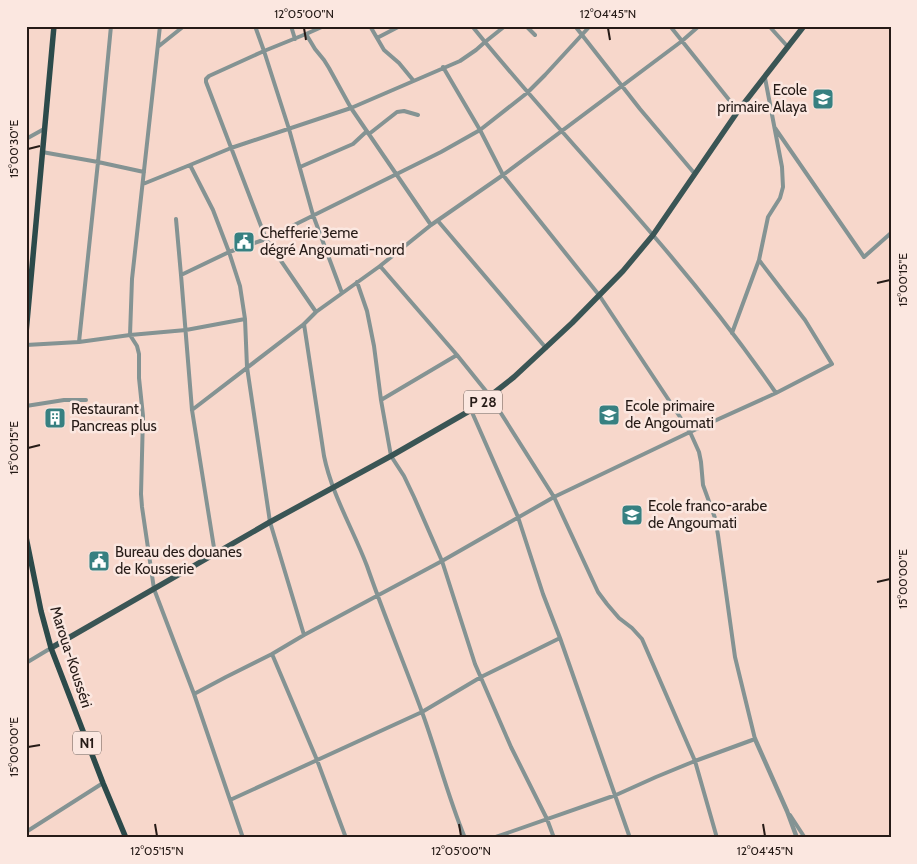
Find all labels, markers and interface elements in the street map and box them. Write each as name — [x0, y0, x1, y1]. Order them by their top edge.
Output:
text: 12°05'00"N — [274, 6, 334, 21]
text: 12°04'45"N — [580, 6, 636, 21]
place label: Ecole primaire Alaya — [717, 81, 808, 116]
school or university icon: Ecole primaire Alaya — [811, 87, 835, 111]
text: 15°00'30"E — [6, 120, 21, 178]
place label: Chefferie 3eme dégré Angoumati-nord — [260, 224, 405, 259]
public building icon: Chefferie 3eme dégré Angoumati-nord — [232, 230, 256, 254]
text: 15°00'15"E — [895, 253, 910, 307]
road number: P 28 — [464, 391, 502, 414]
place label: Ecole primaire de Angoumati — [625, 397, 715, 432]
place label: Restaurant Pancreas plus — [71, 400, 157, 435]
school or university icon: Ecole primaire de Angoumati — [597, 403, 621, 427]
building icon: Restaurant Pancreas plus — [43, 406, 67, 430]
text: 15°00'15"E — [6, 421, 21, 475]
place label: Ecole franco-arabe de Angoumati — [648, 497, 767, 532]
school or university icon: Ecole franco-arabe de Angoumati — [620, 503, 644, 527]
place label: Bureau des douanes de Kousserie — [115, 543, 242, 578]
public building icon: Bureau des douanes de Kousserie — [87, 549, 111, 573]
text: 15°00'00"E — [895, 549, 910, 609]
street label: Maroua-Kousséri — [46, 604, 96, 710]
text: 15°00'00"E — [6, 717, 21, 777]
road number: N1 — [73, 731, 101, 754]
text: 12°05'15"N — [130, 843, 184, 858]
text: 12°05'00"N — [431, 843, 491, 858]
text: 12°04'45"N — [737, 843, 793, 858]

